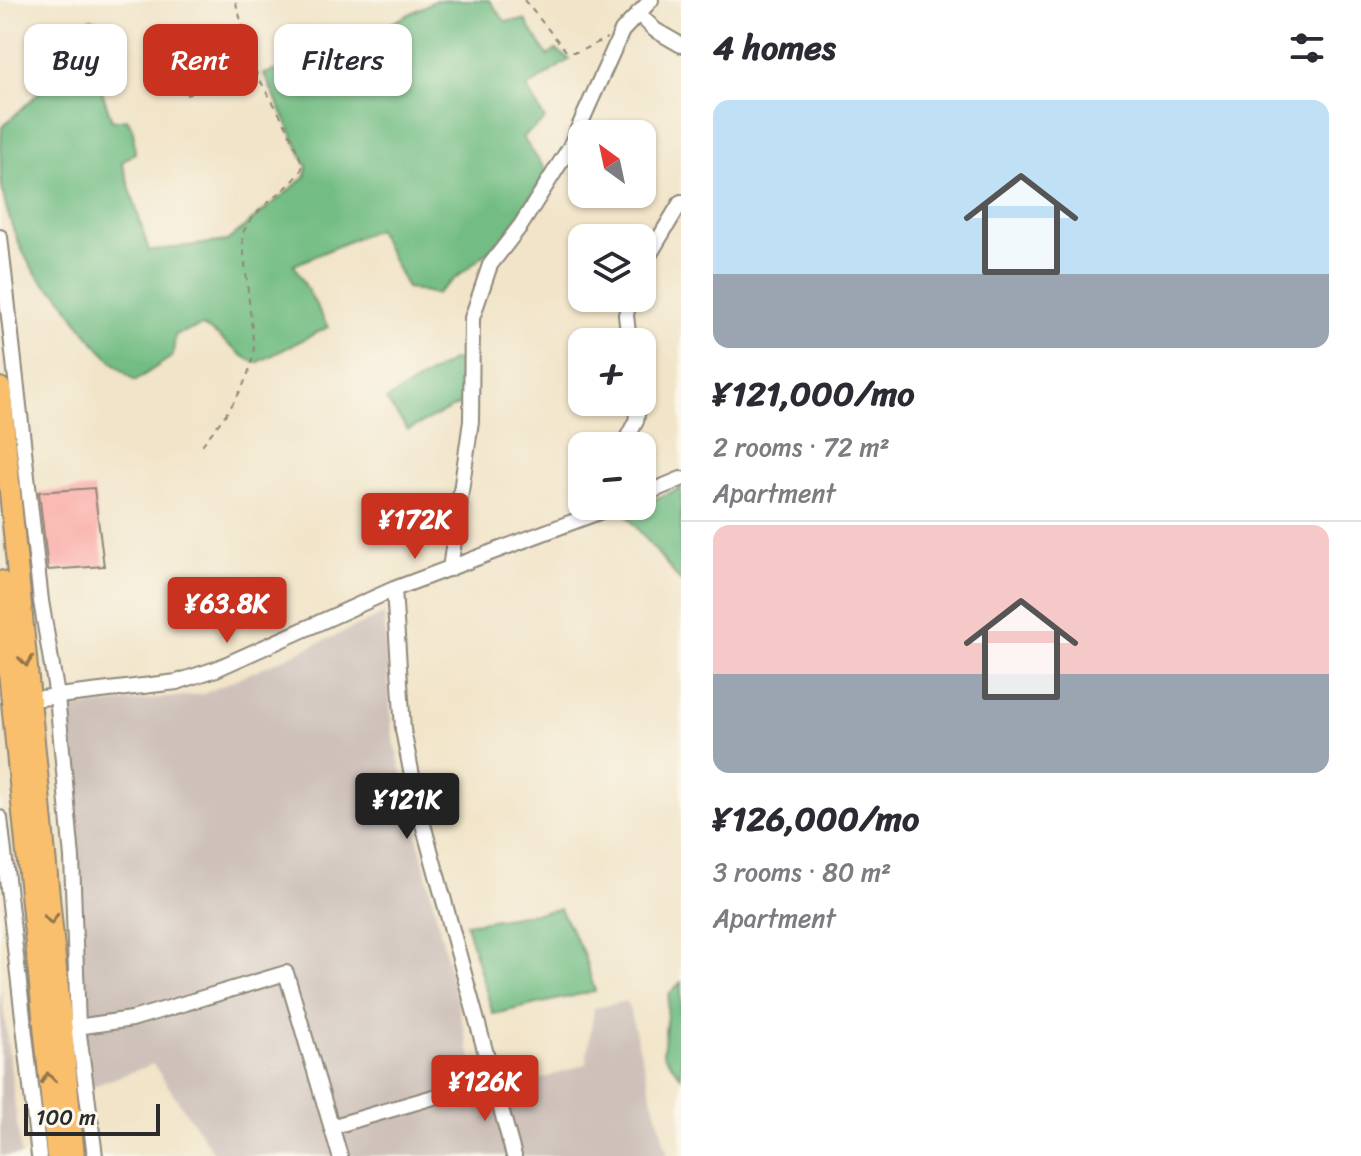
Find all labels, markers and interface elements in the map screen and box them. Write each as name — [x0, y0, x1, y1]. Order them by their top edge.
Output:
text: 4 homes — [713, 18, 836, 78]
chip: Buy — [24, 24, 127, 96]
chip: Rent — [143, 24, 258, 96]
chip: Filters — [274, 24, 412, 96]
icon: filters — [1285, 26, 1329, 70]
north arrow — [568, 120, 656, 208]
map controls — [568, 120, 656, 520]
icon: home — [949, 152, 1093, 296]
button: layers — [568, 224, 656, 312]
button: + — [568, 328, 656, 416]
text: ¥121,000/mo — [713, 364, 915, 424]
text: 2 rooms · 72 m² — [713, 424, 890, 470]
button: − — [568, 432, 656, 520]
text: Apartment — [713, 470, 836, 516]
pin: ¥172K — [359, 493, 471, 561]
text: ¥172K — [379, 496, 451, 542]
pin: ¥63.8K — [162, 577, 292, 645]
icon: home — [949, 577, 1093, 721]
text: ¥63.8K — [186, 580, 268, 626]
one-way arrow — [18, 655, 35, 668]
pin: ¥121K — [351, 773, 463, 841]
text: ¥121K — [373, 776, 441, 822]
text: ¥126,000/mo — [713, 789, 919, 849]
text: 3 rooms · 80 m² — [713, 849, 891, 895]
text: Apartment — [713, 895, 836, 941]
one-way arrow — [43, 913, 60, 926]
pin: ¥126K — [429, 1055, 541, 1123]
text: ¥126K — [449, 1058, 521, 1104]
one-way arrow — [40, 1072, 57, 1085]
text: 100 m — [36, 1098, 96, 1137]
scale bar — [24, 1100, 160, 1136]

